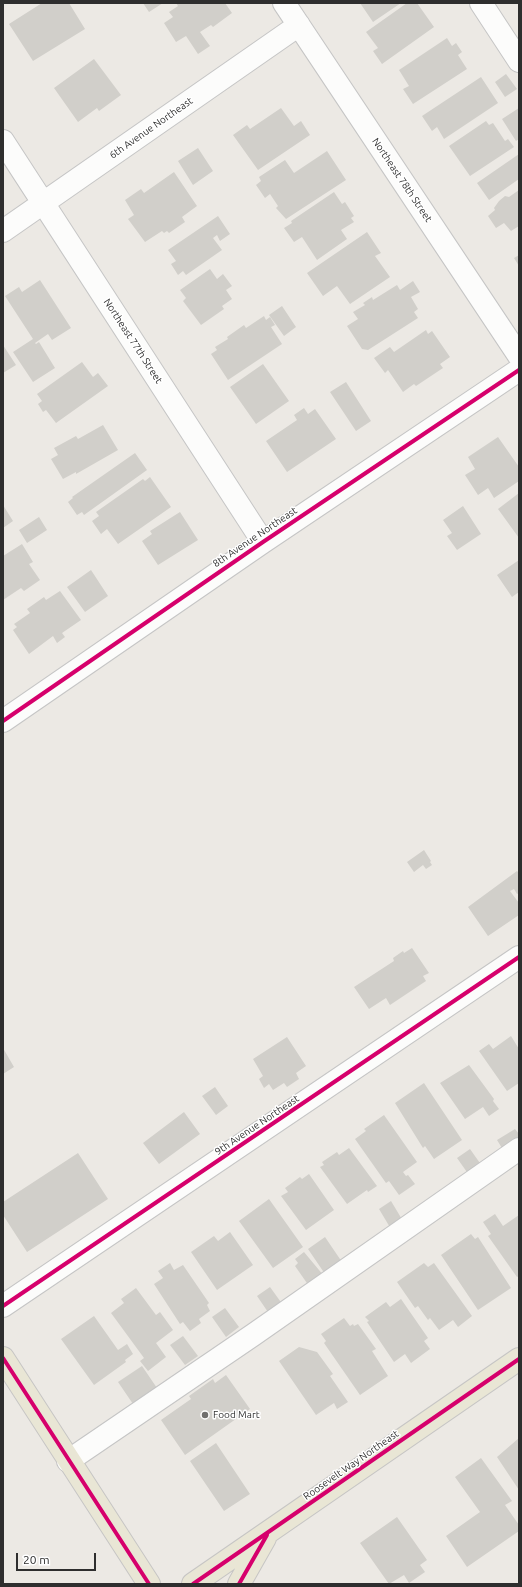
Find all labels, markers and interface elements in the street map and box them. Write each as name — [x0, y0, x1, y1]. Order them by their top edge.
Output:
street label: 6th Avenue Northeast — [107, 95, 195, 161]
street label: Northeast 78th Street — [369, 136, 435, 224]
street label: Northeast 77th Street — [101, 296, 165, 386]
street label: 8th Avenue Northeast — [211, 504, 299, 570]
street label: 9th Avenue Northeast — [213, 1092, 301, 1158]
place label: Food Mart — [213, 1409, 260, 1421]
marker: Food Mart — [200, 1410, 210, 1420]
street label: Roosevelt Way Northeast — [301, 1427, 401, 1503]
scale bar — [18, 1545, 98, 1571]
text: 20 m — [23, 1553, 50, 1566]

